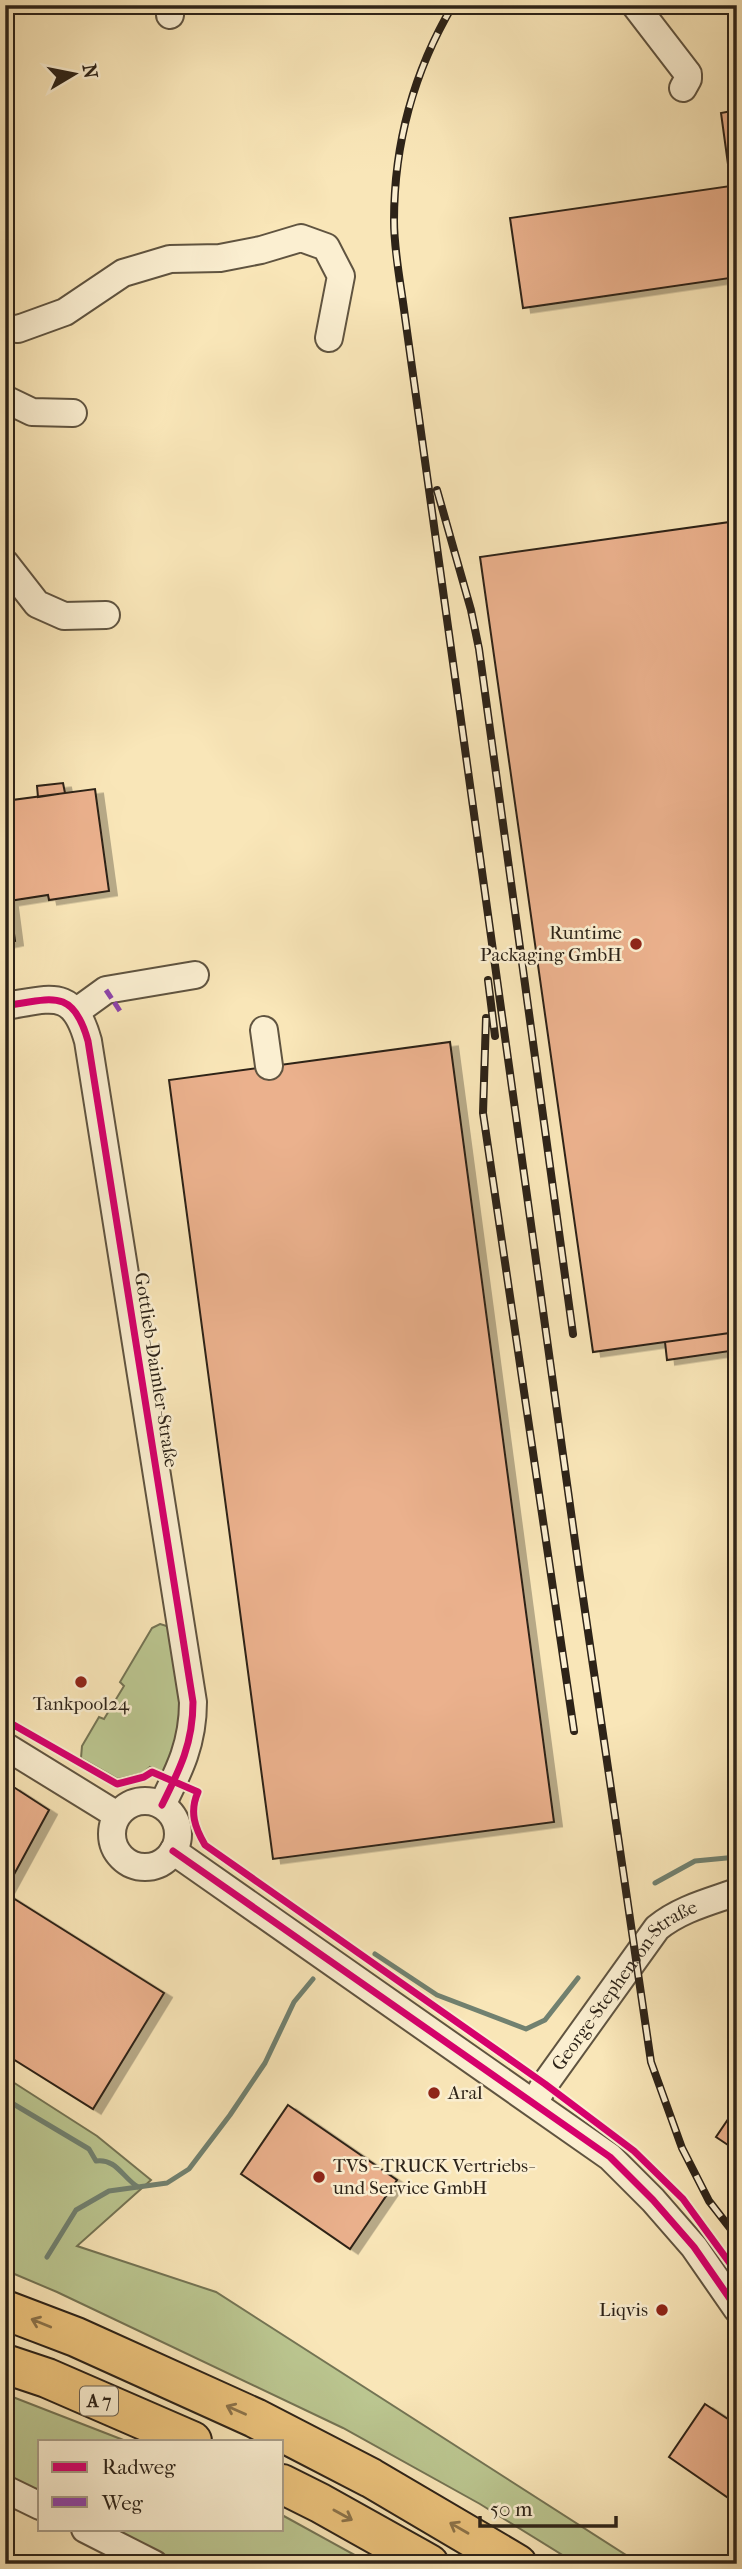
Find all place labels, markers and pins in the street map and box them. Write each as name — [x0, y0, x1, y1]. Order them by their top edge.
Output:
place label: Runtime Packaging GmbH — [480, 922, 622, 966]
marker: Runtime Packaging GmbH — [628, 936, 644, 952]
marker: Tankpool24 — [73, 1674, 89, 1690]
place label: Tankpool24 — [33, 1693, 130, 1715]
place label: Aral — [447, 2082, 482, 2104]
marker: Aral — [426, 2085, 442, 2101]
place label: TVS - TRUCK Vertriebs- und Service GmbH — [332, 2155, 536, 2199]
marker: TVS - TRUCK Vertriebs- und Service GmbH — [311, 2169, 327, 2185]
place label: Liqvis — [599, 2299, 648, 2321]
marker: Liqvis — [654, 2302, 670, 2318]

